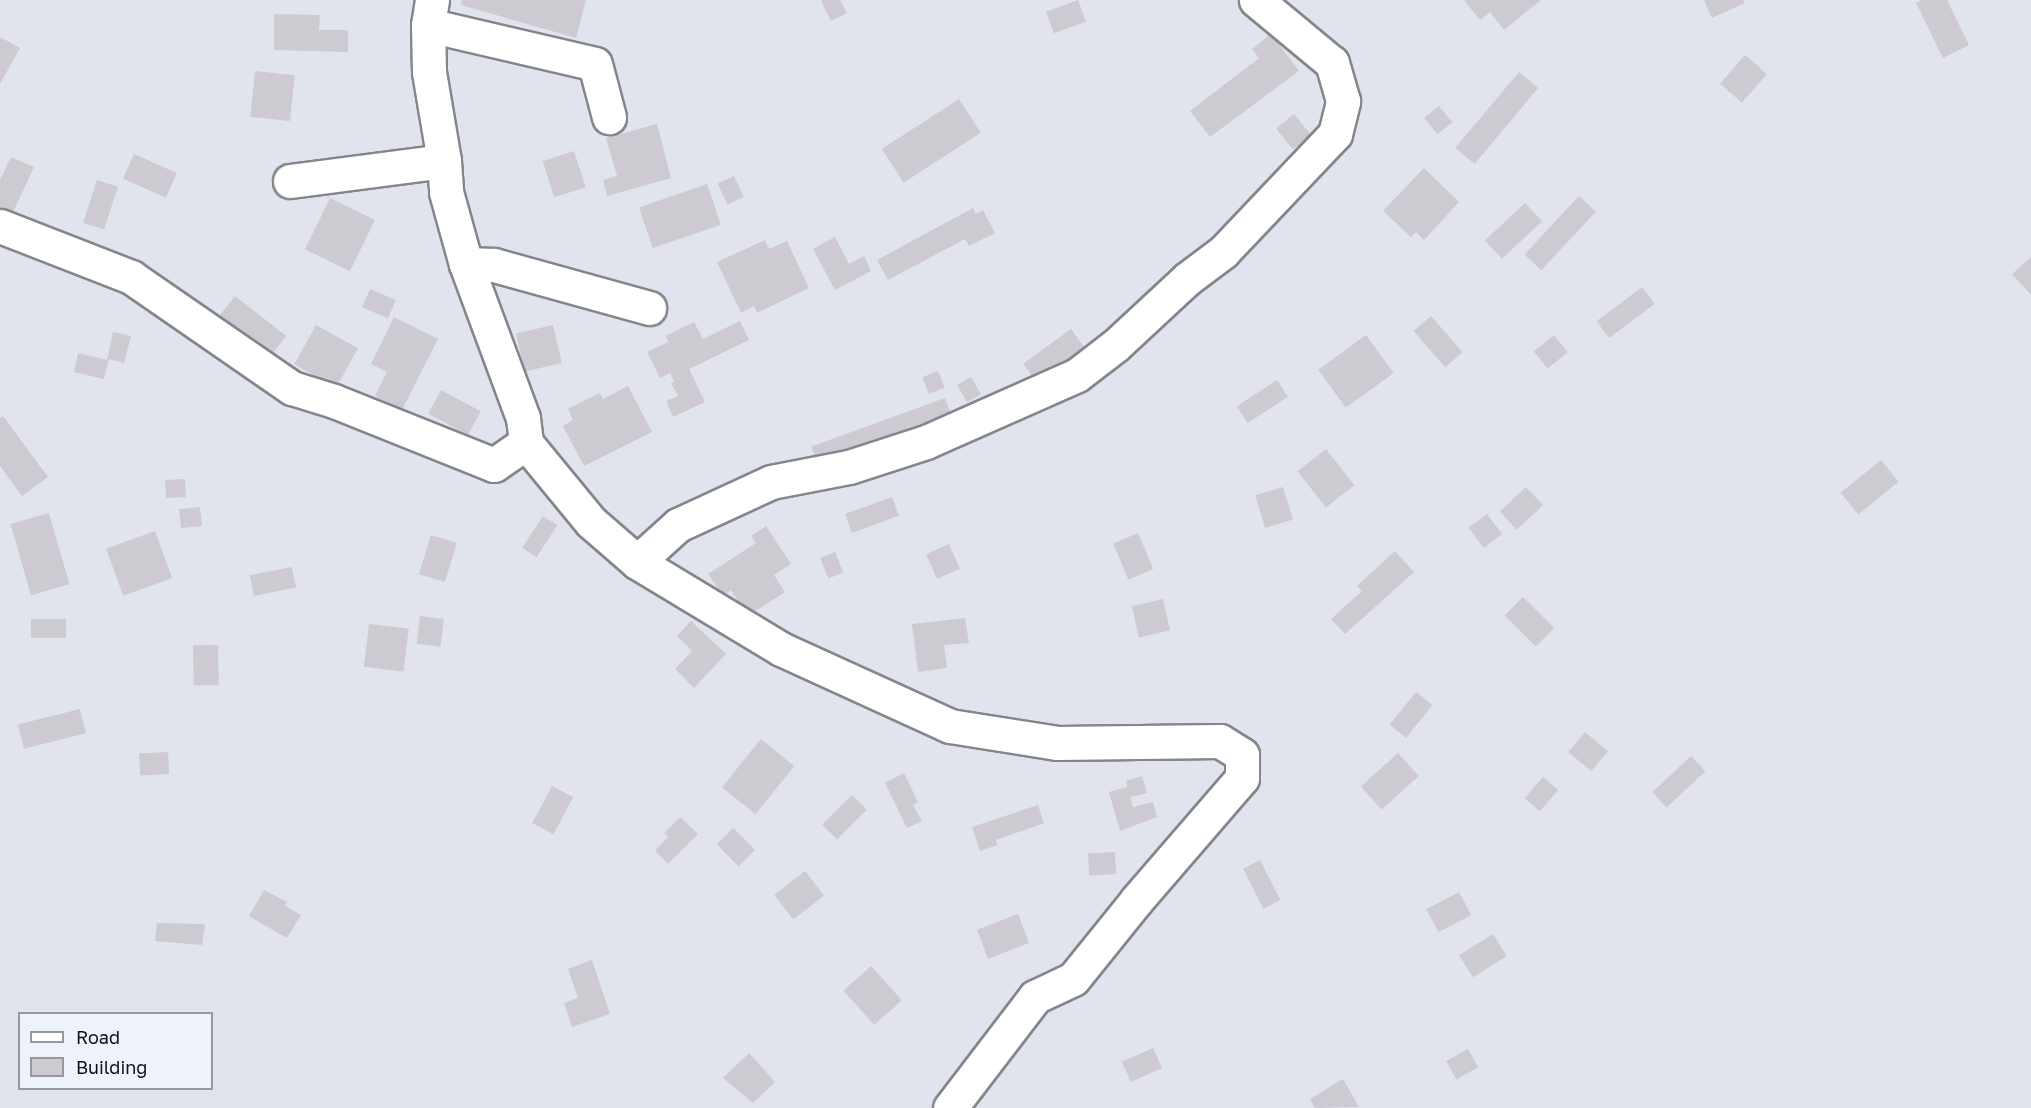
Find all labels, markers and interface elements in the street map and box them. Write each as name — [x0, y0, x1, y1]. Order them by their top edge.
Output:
legend — [18, 1012, 213, 1090]
text: Road — [76, 1026, 120, 1048]
text: Building — [76, 1056, 147, 1078]

